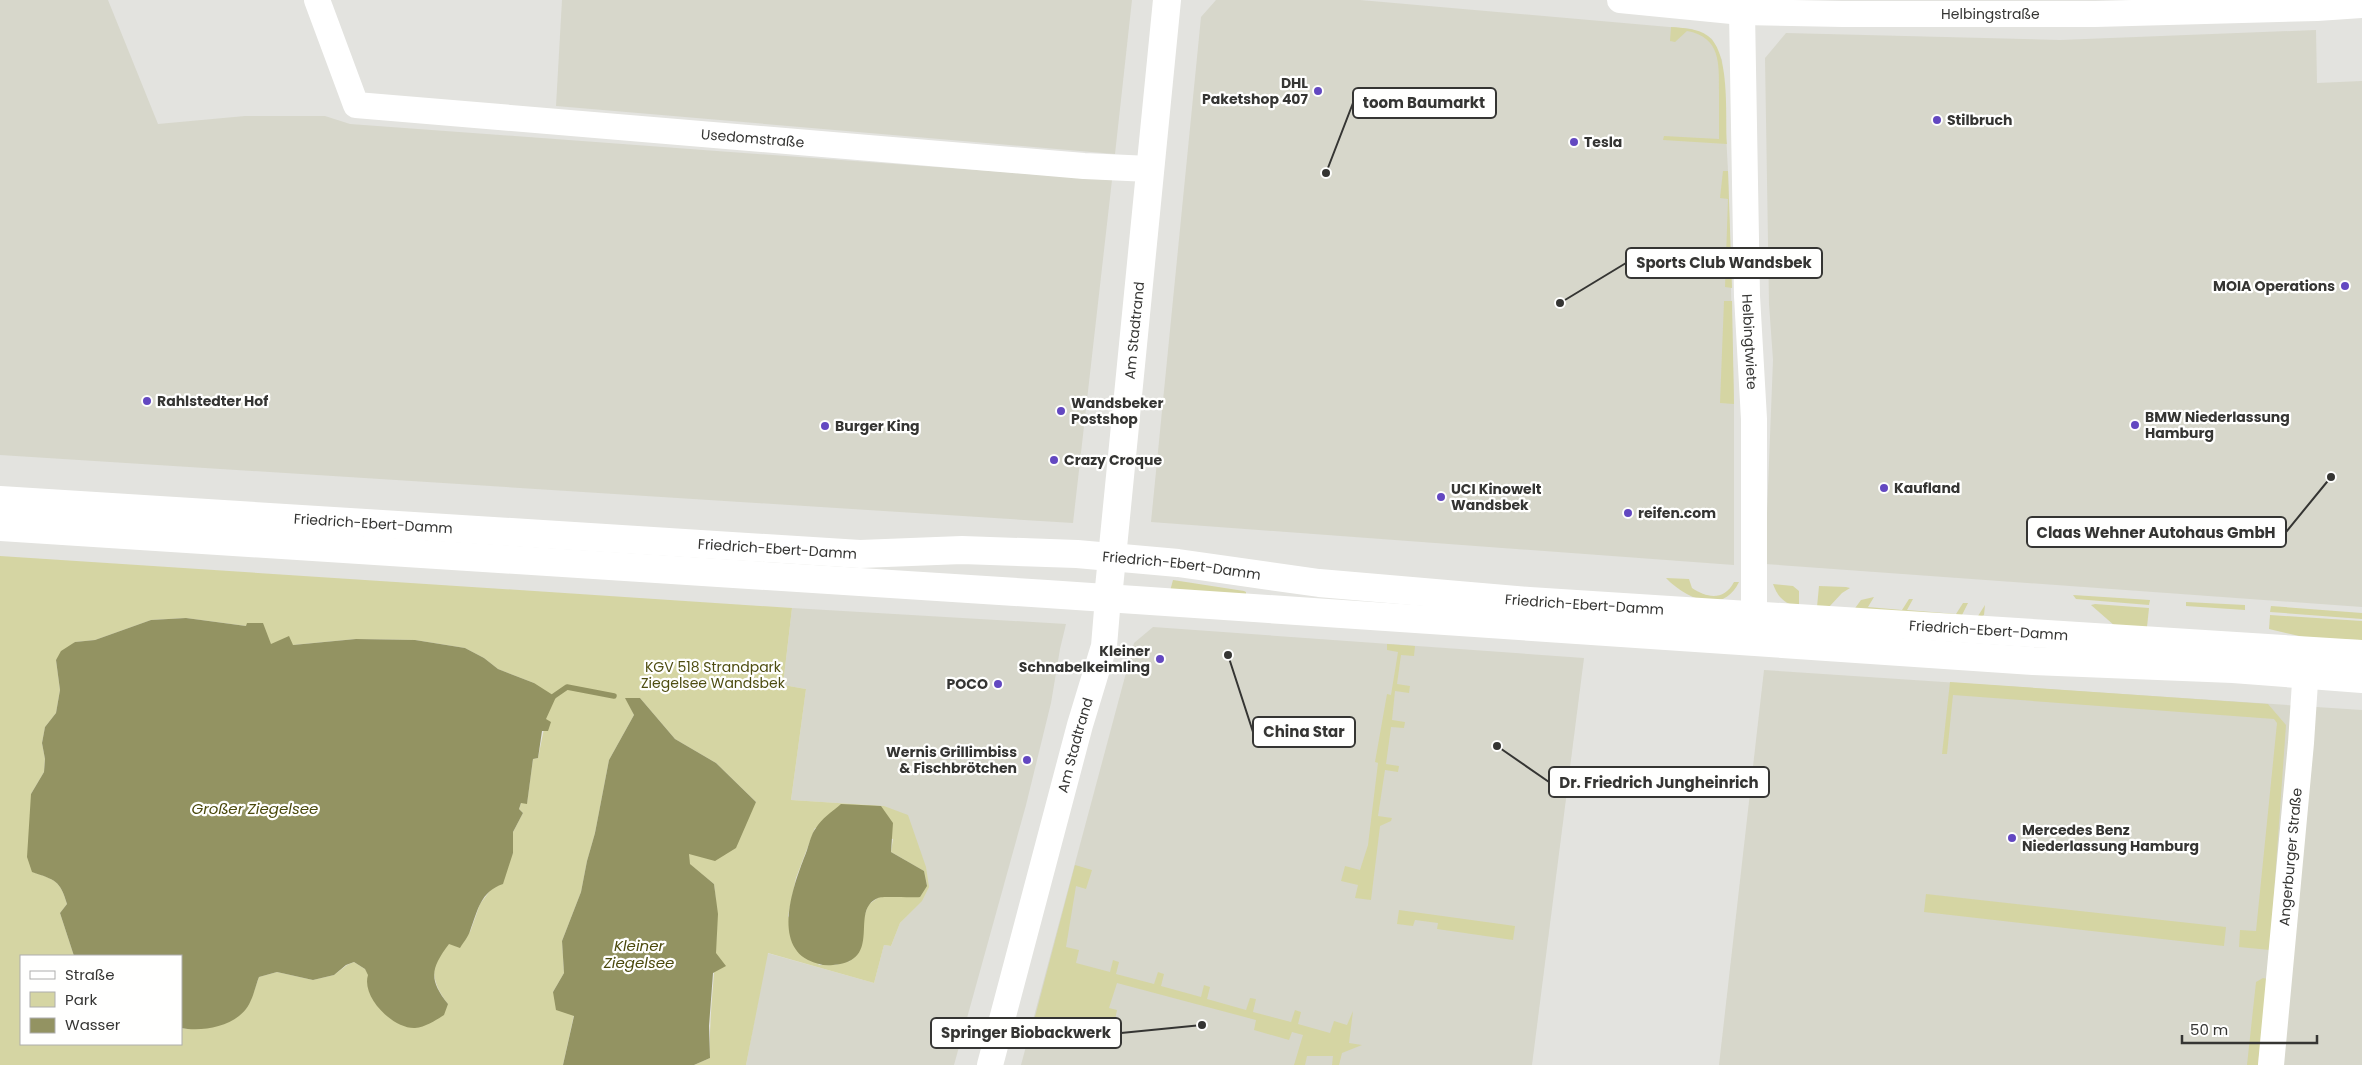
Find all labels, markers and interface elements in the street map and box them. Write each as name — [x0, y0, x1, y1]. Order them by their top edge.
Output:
street label: Helbingstraße — [1941, 4, 2040, 24]
place label: DHL Paketshop 407 — [1202, 73, 1308, 109]
marker: DHL Paketshop 407 — [1312, 85, 1324, 97]
callout: toom Baumarkt — [1353, 88, 1496, 118]
text: toom Baumarkt — [1363, 92, 1485, 113]
place label: Stilbruch — [1947, 110, 2012, 130]
marker: Stilbruch — [1931, 114, 1943, 126]
street label: Usedomstraße — [700, 124, 805, 153]
place label: Tesla — [1584, 132, 1622, 152]
marker: Tesla — [1568, 136, 1580, 148]
callout: Sports Club Wandsbek — [1626, 248, 1822, 278]
text: Sports Club Wandsbek — [1636, 252, 1813, 273]
place label: MOIA Operations — [2213, 276, 2335, 296]
street label: Am Stadtrand — [1120, 280, 1149, 380]
marker: MOIA Operations — [2339, 280, 2351, 292]
street label: Helbingtwiete — [1737, 294, 1762, 391]
place label: Rahlstedter Hof — [157, 391, 268, 411]
place label: Wandsbeker Postshop — [1071, 393, 1163, 429]
marker: Rahlstedter Hof — [141, 395, 153, 407]
marker: Wandsbeker Postshop — [1055, 405, 1067, 417]
place label: BMW Niederlassung Hamburg — [2145, 407, 2290, 443]
place label: Burger King — [835, 416, 920, 436]
marker: BMW Niederlassung Hamburg — [2129, 419, 2141, 431]
marker: Burger King — [819, 420, 831, 432]
place label: Crazy Croque — [1064, 450, 1162, 470]
marker: Crazy Croque — [1048, 454, 1060, 466]
place label: Kaufland — [1894, 478, 1960, 498]
place label: UCI Kinowelt Wandsbek — [1451, 479, 1542, 515]
marker: Kaufland — [1878, 482, 1890, 494]
marker: UCI Kinowelt Wandsbek — [1435, 491, 1447, 503]
place label: reifen.com — [1638, 503, 1716, 523]
marker: reifen.com — [1622, 507, 1634, 519]
street label: Friedrich-Ebert-Damm — [293, 508, 453, 538]
callout: Claas Wehner Autohaus GmbH — [2027, 517, 2286, 547]
text: Claas Wehner Autohaus GmbH — [2036, 522, 2276, 543]
street label: Friedrich-Ebert-Damm — [697, 534, 858, 564]
street label: Friedrich-Ebert-Damm — [1101, 546, 1262, 585]
street label: Friedrich-Ebert-Damm — [1504, 589, 1665, 620]
street label: Friedrich-Ebert-Damm — [1908, 615, 2069, 645]
place label: Kleiner Schnabelkeimling — [1019, 641, 1150, 677]
marker: Kleiner Schnabelkeimling — [1154, 653, 1166, 665]
park label: KGV 518 Strandpark Ziegelsee Wandsbek — [641, 657, 786, 693]
place label: POCO — [947, 674, 988, 694]
marker: POCO — [992, 678, 1004, 690]
street label: Am Stadtrand — [1052, 695, 1098, 795]
callout: China Star — [1253, 717, 1355, 747]
text: China Star — [1263, 721, 1345, 742]
place label: Wernis Grillimbiss & Fischbrötchen — [886, 742, 1017, 778]
marker: Wernis Grillimbiss & Fischbrötchen — [1021, 754, 1033, 766]
callout: Dr. Friedrich Jungheinrich — [1549, 767, 1769, 797]
text: Dr. Friedrich Jungheinrich — [1559, 772, 1759, 793]
street label: Angerburger Straße — [2274, 787, 2307, 927]
water label: Großer Ziegelsee — [192, 798, 318, 819]
place label: Mercedes Benz Niederlassung Hamburg — [2022, 820, 2199, 856]
marker: Mercedes Benz Niederlassung Hamburg — [2006, 832, 2018, 844]
water label: Kleiner Ziegelsee — [603, 935, 674, 973]
legend — [20, 955, 182, 1045]
text: Straße — [65, 964, 115, 985]
text: Park — [65, 989, 97, 1010]
scale bar — [2182, 1012, 2317, 1044]
text: Wasser — [65, 1014, 121, 1035]
callout: Springer Biobackwerk — [931, 1018, 1121, 1048]
text: 50 m — [2190, 1019, 2228, 1040]
text: Springer Biobackwerk — [941, 1022, 1112, 1043]

